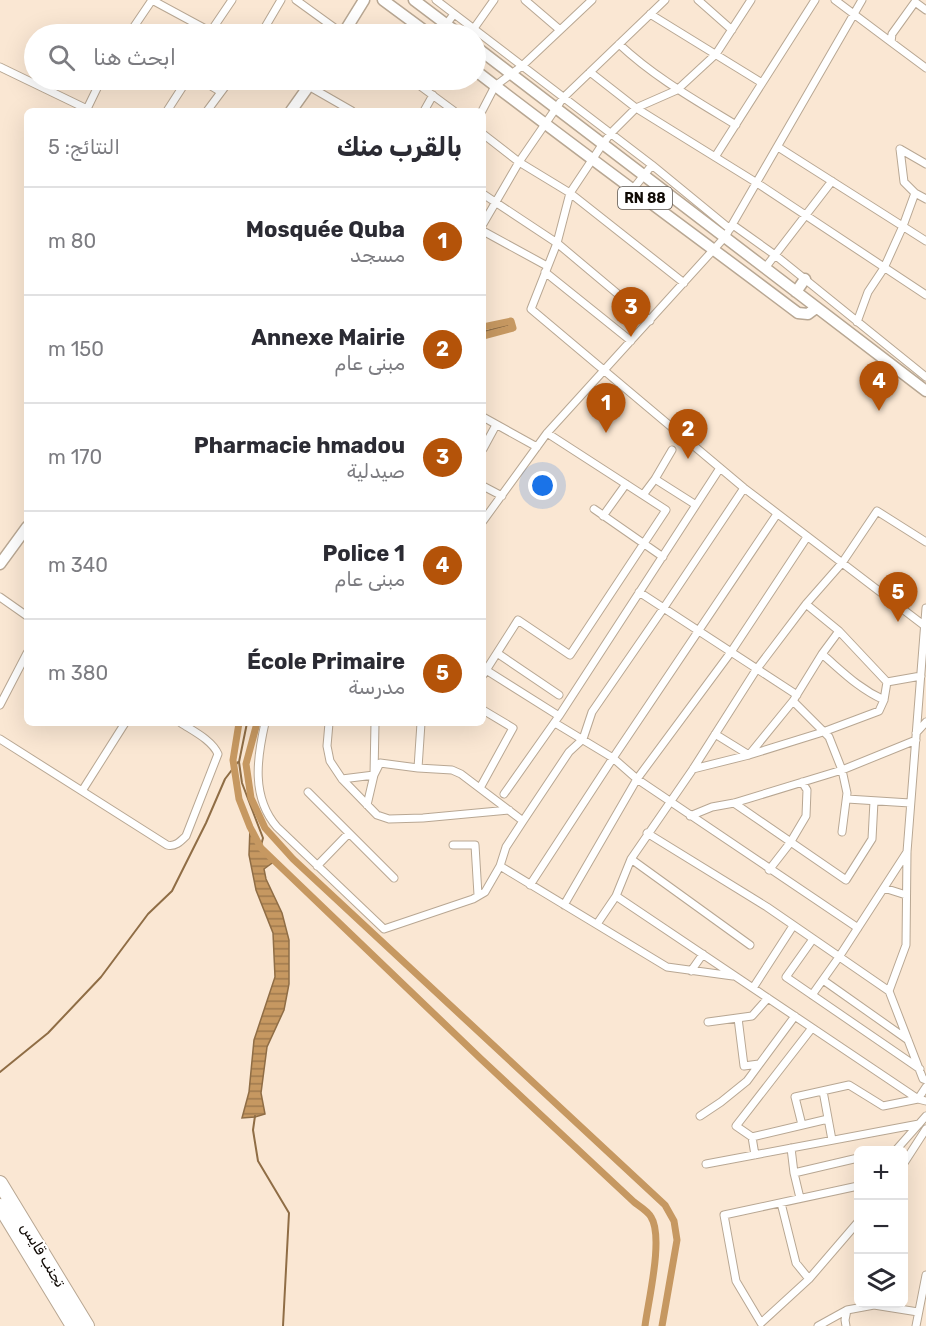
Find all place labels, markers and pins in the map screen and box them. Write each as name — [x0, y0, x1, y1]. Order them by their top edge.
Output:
pin: 3 — [612, 288, 650, 337]
pin: 4 — [860, 362, 898, 411]
pin: 1 — [586, 384, 626, 433]
pin: 2 — [668, 410, 708, 459]
pin: 5 — [878, 572, 918, 622]

